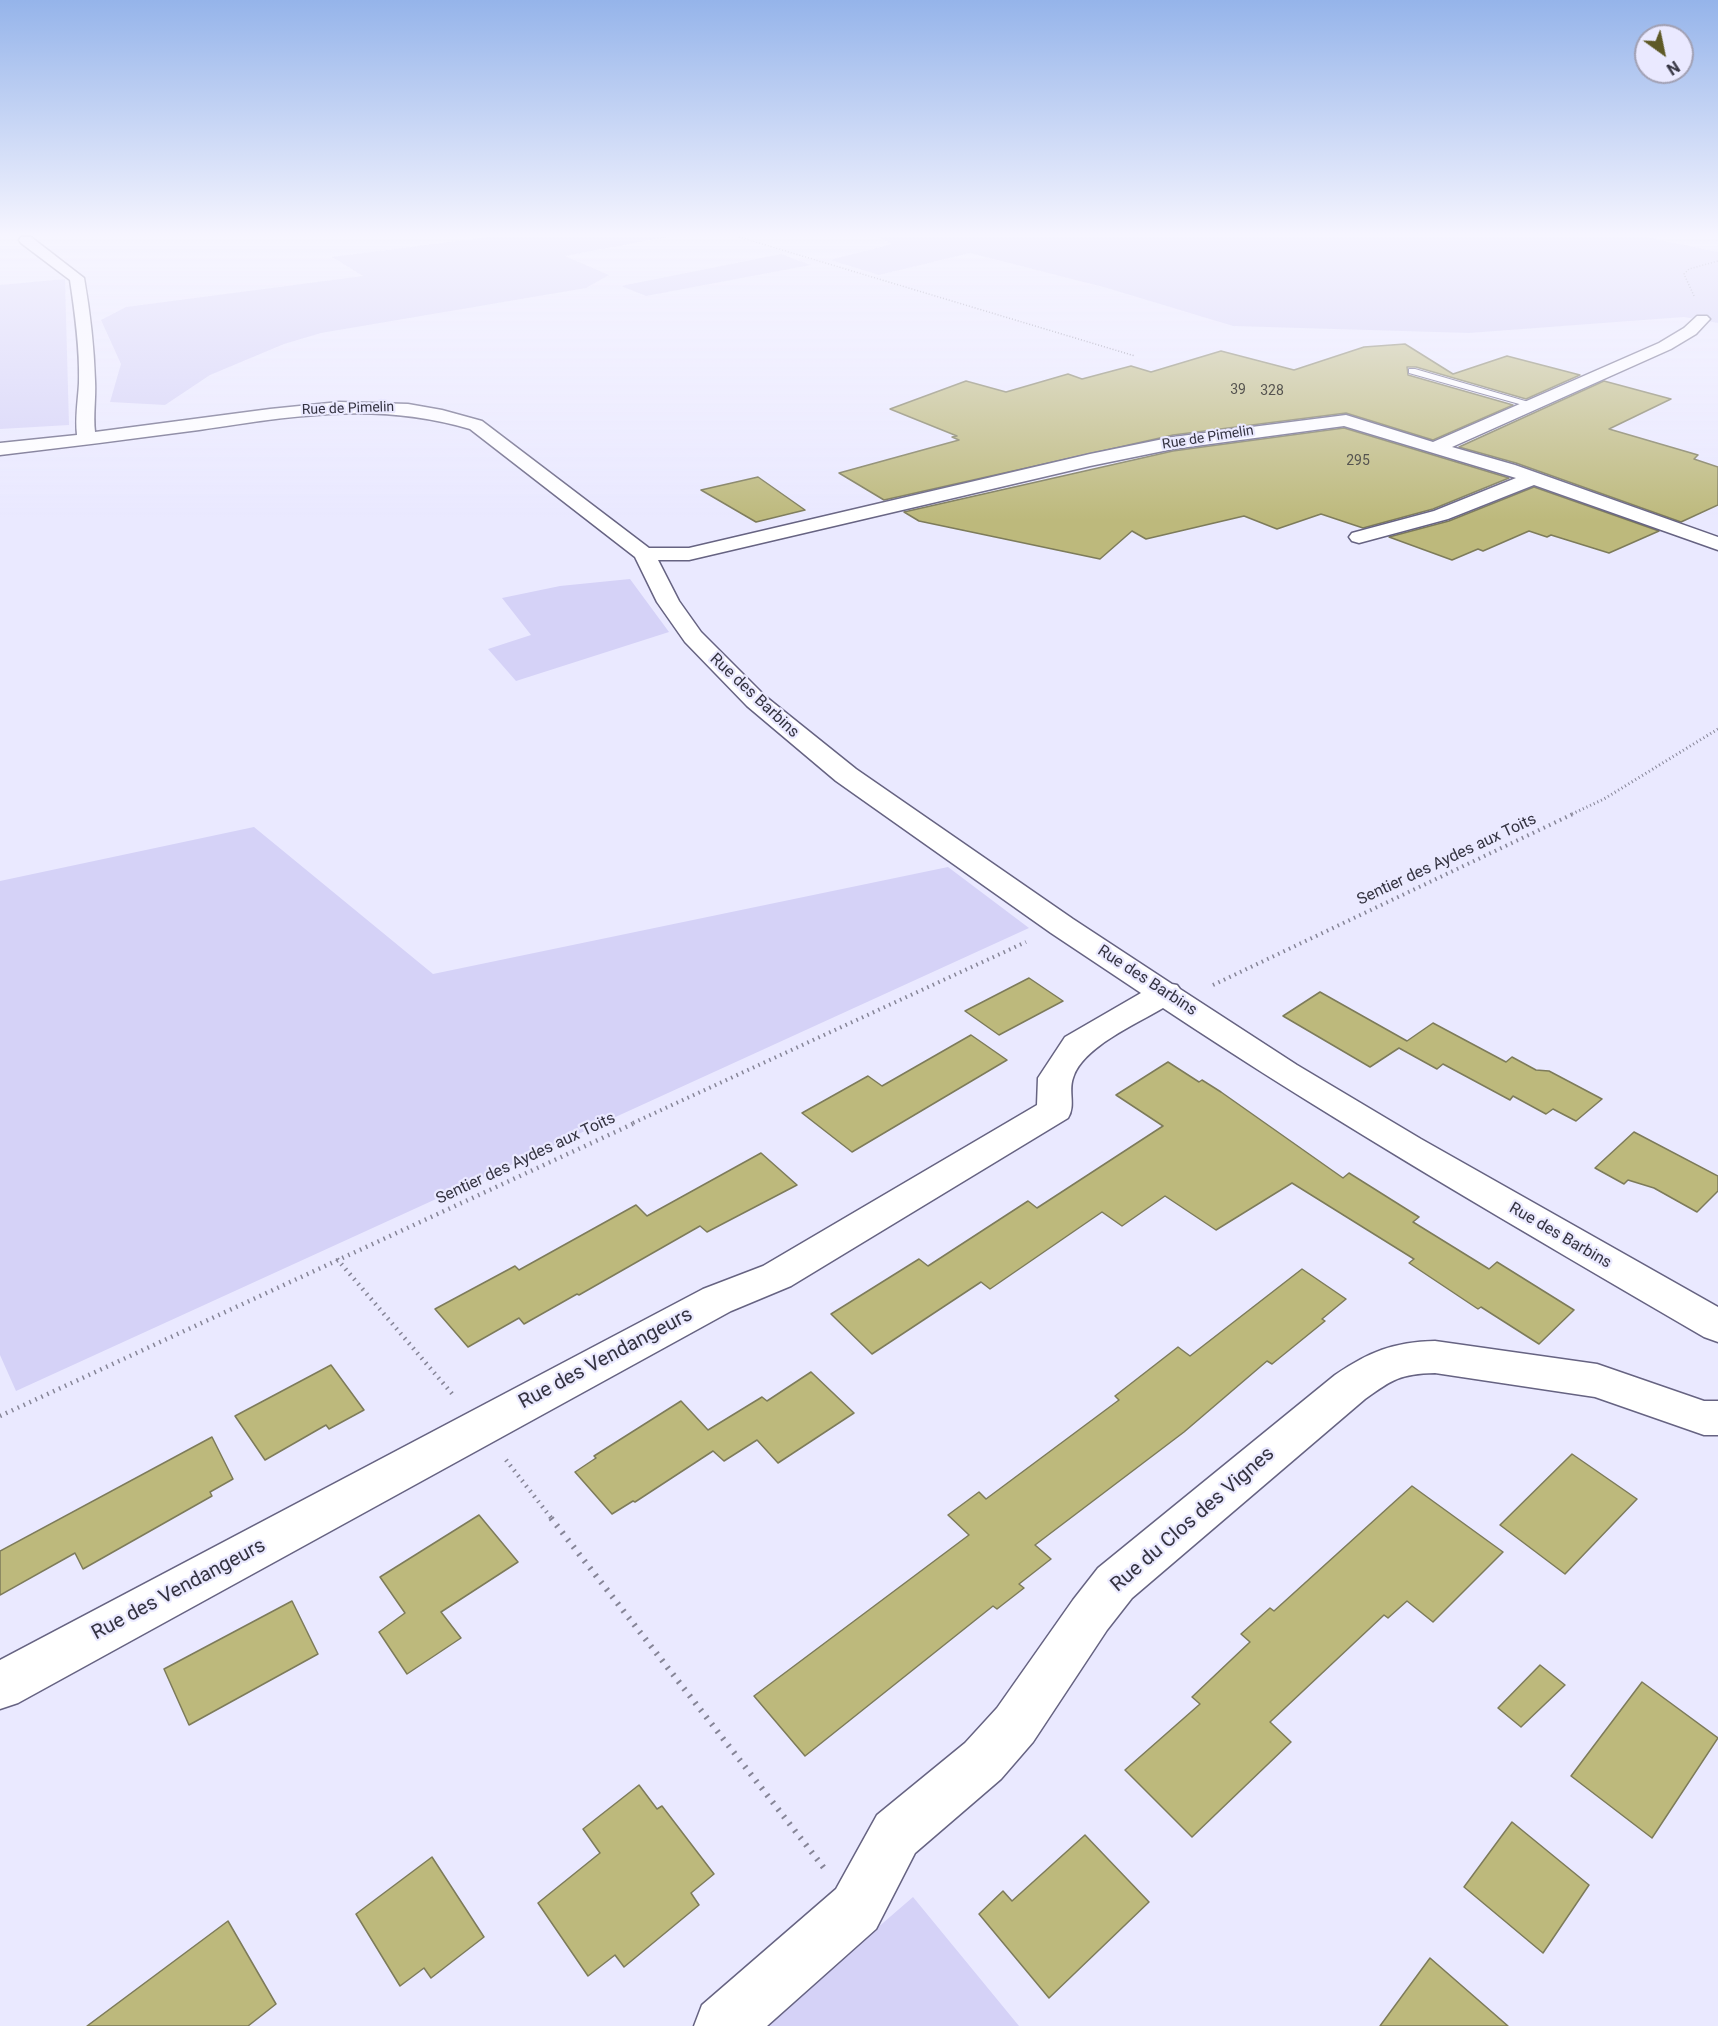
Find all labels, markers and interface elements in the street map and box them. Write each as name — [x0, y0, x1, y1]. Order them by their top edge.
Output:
north arrow — [1634, 24, 1694, 84]
text: N — [1663, 57, 1683, 79]
house number: 39 — [1230, 382, 1246, 398]
house number: 328 — [1260, 383, 1284, 399]
street label: Rue de Pimelin — [301, 399, 395, 419]
street label: Rue de Pimelin — [1161, 422, 1255, 454]
house number: 295 — [1346, 453, 1370, 469]
street label: Rue des Barbins — [705, 650, 803, 742]
street label: Sentier des Aydes aux Toits — [1354, 810, 1540, 910]
street label: Rue des Barbins — [1094, 942, 1200, 1020]
street label: Sentier des Aydes aux Toits — [433, 1109, 619, 1209]
street label: Rue des Barbins — [1505, 1199, 1615, 1273]
street label: Rue des Vendangeurs — [515, 1303, 697, 1415]
street label: Rue du Clos des Vignes — [1106, 1442, 1280, 1598]
street label: Rue des Vendangeurs — [88, 1534, 270, 1646]

